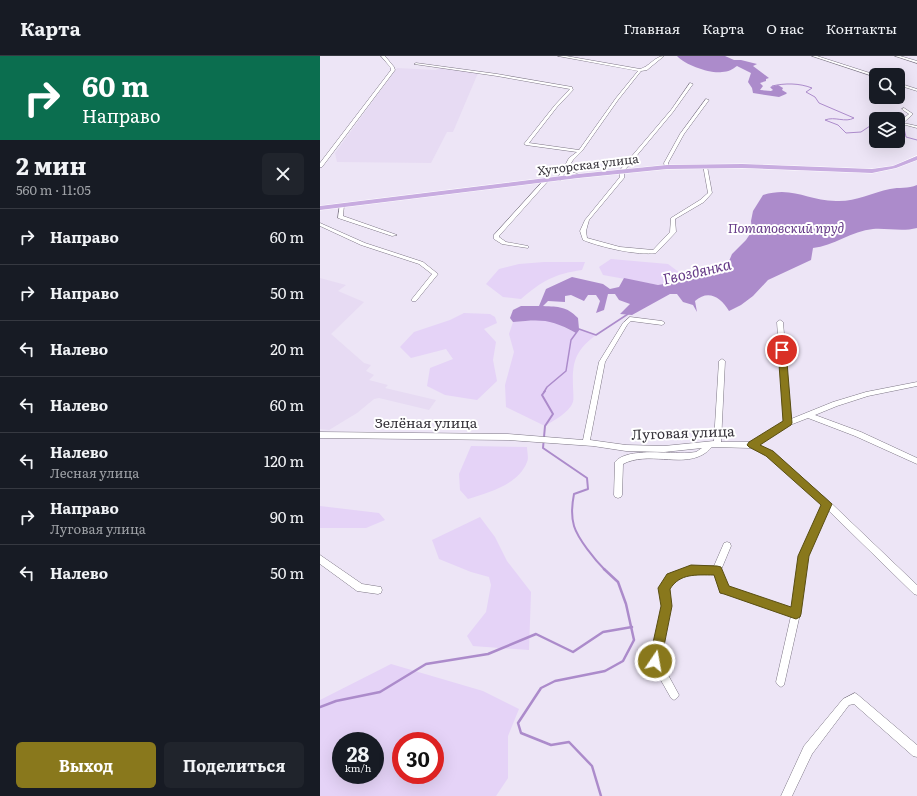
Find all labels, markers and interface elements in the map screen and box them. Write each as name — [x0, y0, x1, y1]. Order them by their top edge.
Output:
text: Карта — [20, 14, 81, 42]
text: Главная — [624, 18, 680, 38]
text: Карта — [702, 18, 744, 38]
text: О нас — [766, 18, 804, 38]
text: Контакты — [826, 18, 897, 38]
text: 60 m — [82, 64, 149, 106]
map controls — [869, 68, 905, 148]
button: search — [869, 68, 905, 104]
icon: right — [16, 72, 68, 124]
text: Направо — [82, 102, 160, 129]
button: layers — [869, 112, 905, 148]
text: 2 мин — [16, 147, 86, 182]
street label: Хуторская улица — [536, 149, 640, 179]
button: close — [262, 153, 304, 195]
text: 560 m · 11:05 — [16, 180, 91, 199]
water label: Потаповский пруд — [728, 218, 845, 237]
text: Направо — [50, 225, 119, 248]
text: 60 m — [270, 225, 304, 248]
icon: right — [16, 226, 38, 248]
water label: Гвоздянка — [660, 251, 734, 290]
text: Направо — [50, 281, 119, 304]
text: 50 m — [270, 281, 304, 304]
icon: right — [16, 282, 38, 304]
pin — [765, 333, 799, 367]
text: Налево — [50, 337, 108, 360]
text: 20 m — [270, 337, 304, 360]
icon: left — [16, 338, 38, 360]
icon: arrive — [771, 339, 793, 361]
text: Налево — [50, 393, 108, 416]
text: 60 m — [270, 393, 304, 416]
icon: left — [16, 394, 38, 416]
street label: Зелёная улица — [375, 412, 478, 432]
street label: Луговая улица — [631, 420, 735, 444]
text: Налево — [50, 440, 108, 463]
text: 120 m — [264, 449, 304, 472]
icon: left — [16, 450, 38, 472]
text: Лесная улица — [50, 463, 139, 482]
text: Направо — [50, 496, 119, 519]
text: 90 m — [270, 505, 304, 528]
icon: right — [16, 506, 38, 528]
text: Луговая улица — [50, 519, 146, 538]
text: Налево — [50, 561, 108, 584]
text: 50 m — [270, 561, 304, 584]
icon: left — [16, 562, 38, 584]
position arrow — [634, 640, 676, 682]
speed limit sign: 30 — [392, 732, 444, 784]
text: 28 — [347, 738, 369, 768]
button: Выход — [16, 742, 156, 788]
button: Поделиться — [164, 742, 304, 788]
text: km/h — [345, 760, 371, 775]

